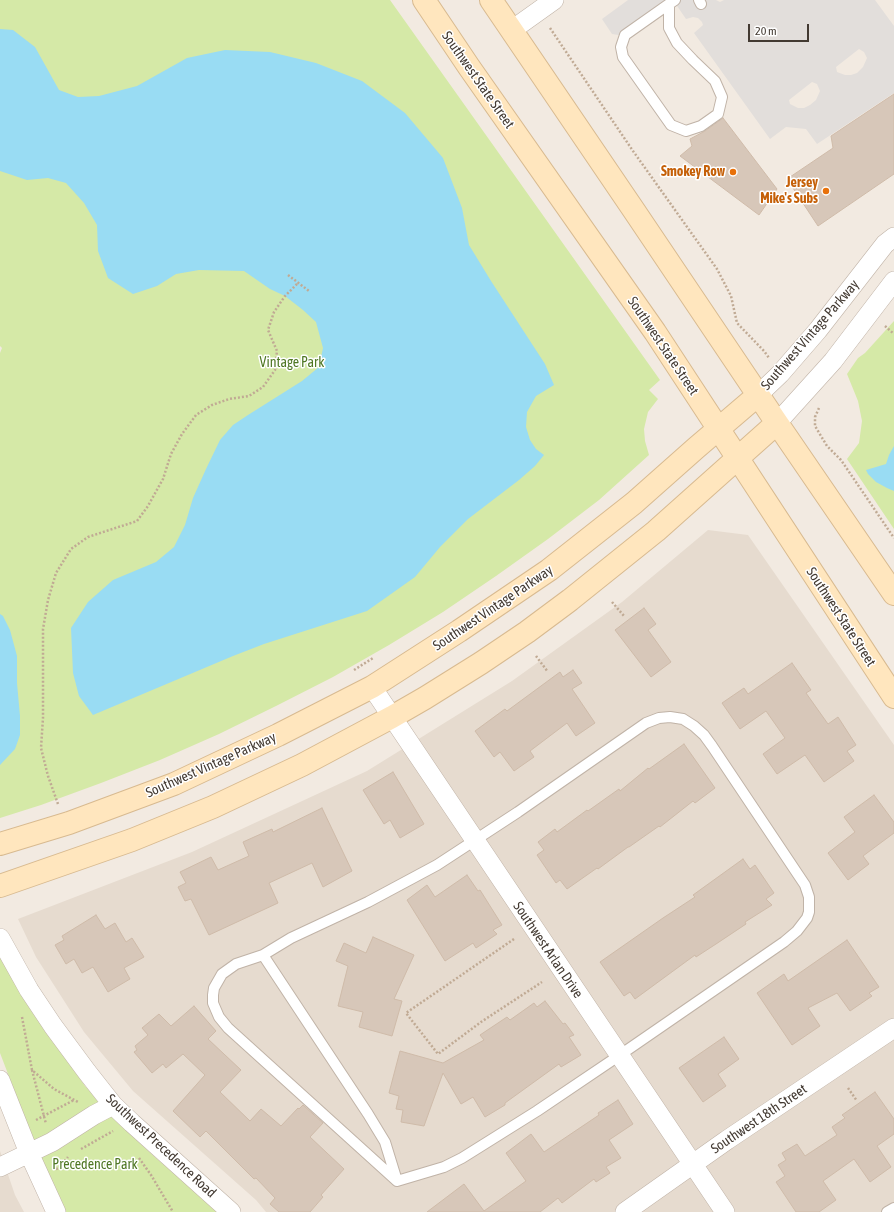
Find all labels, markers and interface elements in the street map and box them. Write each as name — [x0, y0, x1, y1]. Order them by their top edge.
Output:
scale bar — [750, 16, 811, 42]
text: 20 m — [755, 24, 777, 38]
street label: Southwest State Street — [438, 28, 518, 132]
place label: Smokey Row — [661, 164, 725, 180]
marker: Smokey Row — [728, 167, 738, 177]
place label: Jersey Mike's Subs — [760, 175, 818, 208]
marker: Jersey Mike's Subs — [821, 186, 831, 196]
street label: Southwest Vintage Parkway — [757, 276, 863, 394]
street label: Southwest State Street — [624, 294, 702, 398]
park label: Vintage Park — [260, 355, 324, 371]
street label: Southwest Vintage Parkway — [430, 562, 556, 654]
street label: Southwest State Street — [803, 564, 879, 670]
street label: Southwest Vintage Parkway — [143, 729, 279, 801]
street label: Southwest Arlan Drive — [510, 899, 586, 1001]
street label: Southwest 18th Street — [708, 1081, 810, 1157]
street label: Southwest Precedence Road — [103, 1091, 219, 1201]
park label: Precedence Park — [52, 1157, 138, 1173]

